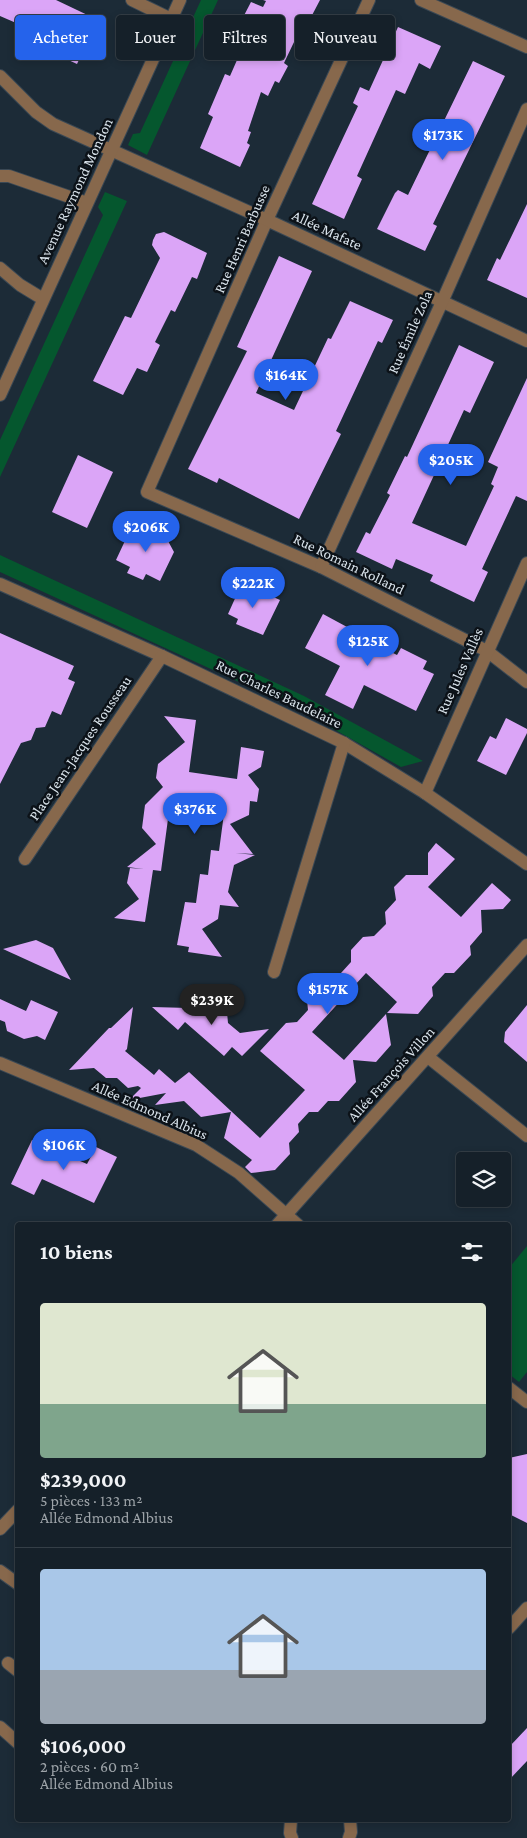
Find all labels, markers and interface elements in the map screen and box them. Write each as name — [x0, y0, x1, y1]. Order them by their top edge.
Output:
chip: Acheter — [15, 15, 106, 60]
chip: Louer — [116, 15, 194, 60]
chip: Filtres — [204, 15, 285, 60]
chip: Nouveau — [295, 15, 395, 60]
street label: Avenue Raymond Mondon — [34, 116, 117, 267]
pin: $173K — [408, 119, 478, 161]
text: $173K — [423, 126, 463, 143]
street label: Rue Henri Barbusse — [211, 182, 273, 295]
street label: Allée Mafate — [290, 207, 365, 253]
street label: Rue Émile Zola — [385, 288, 435, 376]
pin: $164K — [251, 358, 321, 401]
text: $164K — [265, 366, 307, 383]
pin: $205K — [416, 444, 486, 486]
text: $205K — [429, 451, 473, 468]
pin: $206K — [111, 510, 181, 553]
text: $206K — [124, 518, 168, 535]
street label: Rue Romain Rolland — [291, 530, 407, 598]
pin: $222K — [218, 566, 288, 609]
text: $222K — [232, 574, 274, 591]
pin: $125K — [333, 624, 403, 667]
street label: Rue Jules Vallès — [434, 625, 487, 717]
text: $125K — [348, 632, 388, 649]
street label: Rue Charles Baudelaire — [214, 657, 345, 732]
street label: Place Jean-Jacques Rousseau — [26, 673, 135, 824]
pin: $376K — [160, 792, 230, 835]
text: $376K — [174, 800, 216, 817]
pin: $157K — [293, 972, 363, 1015]
text: $157K — [308, 980, 348, 997]
pin: $239K — [177, 984, 247, 1026]
text: $239K — [191, 991, 233, 1008]
street label: Allée François Villon — [344, 1023, 438, 1125]
street label: Allée Edmond Albius — [90, 1077, 210, 1143]
pin: $106K — [29, 1128, 99, 1171]
text: $106K — [43, 1136, 85, 1153]
map controls — [456, 1152, 511, 1207]
button: layers — [456, 1152, 511, 1207]
icon: filters — [458, 1238, 486, 1266]
text: 10 biens — [40, 1240, 113, 1264]
icon: home — [218, 1336, 308, 1426]
text: $239,000 — [40, 1468, 126, 1492]
text: 5 pièces · 133 m² — [40, 1492, 142, 1509]
text: Allée Edmond Albius — [40, 1509, 173, 1526]
icon: home — [218, 1601, 308, 1691]
text: $106,000 — [40, 1734, 126, 1758]
text: 2 pièces · 60 m² — [40, 1758, 139, 1775]
text: Allée Edmond Albius — [40, 1775, 173, 1792]

